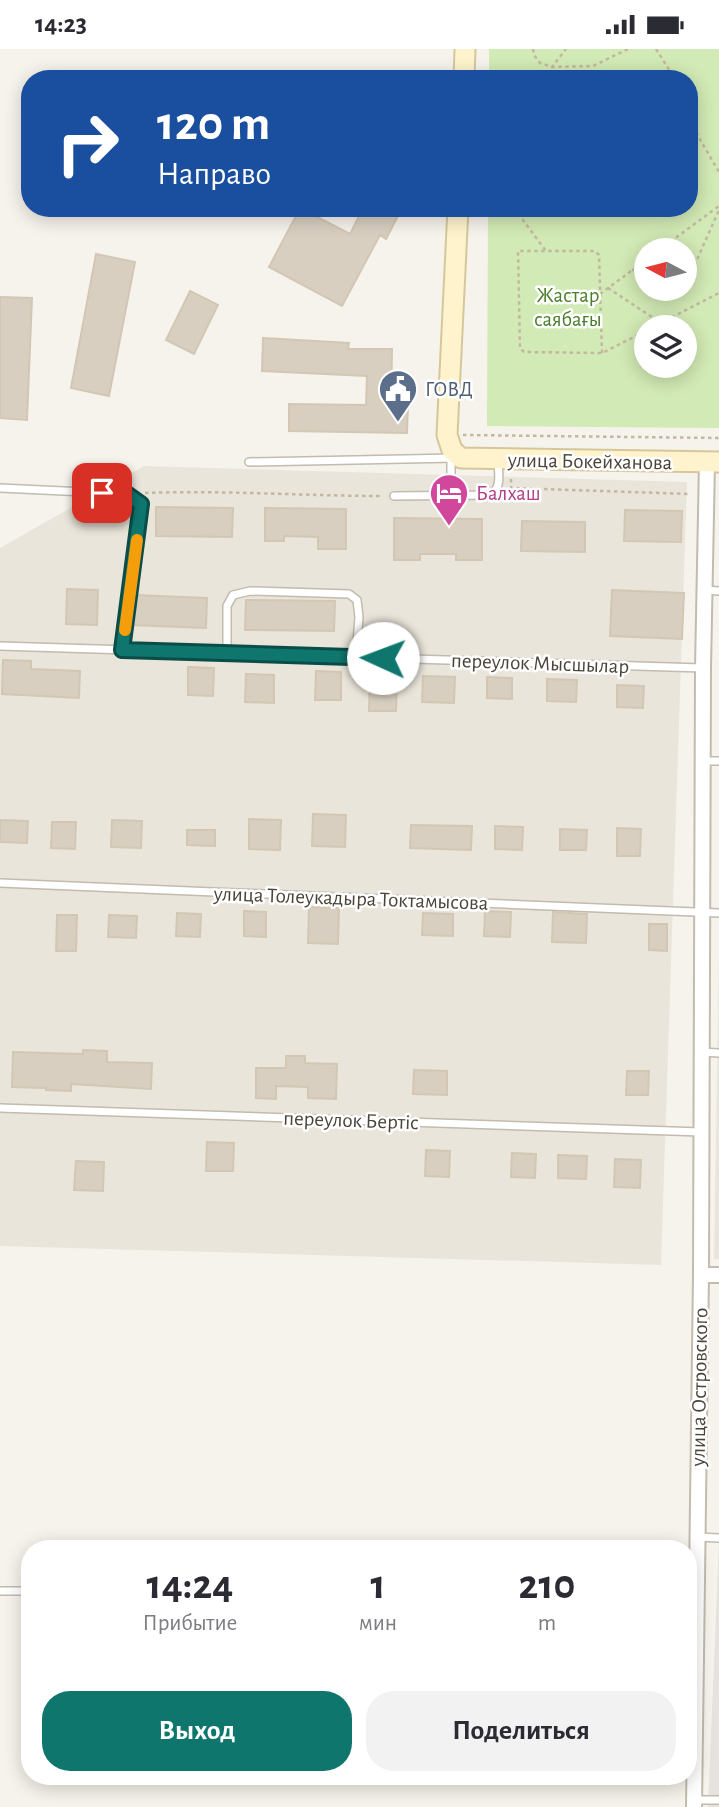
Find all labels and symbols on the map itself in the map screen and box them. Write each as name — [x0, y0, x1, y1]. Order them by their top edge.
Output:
north arrow — [634, 238, 696, 301]
park label: Жастар саябағы — [534, 285, 602, 330]
public building icon: ГОВД — [377, 368, 419, 423]
place label: ГОВД — [425, 379, 473, 400]
street label: улица Бокейханова — [507, 450, 673, 473]
pin — [72, 463, 132, 523]
hotel icon: Балхаш — [428, 472, 470, 527]
place label: Балхаш — [476, 483, 541, 504]
position arrow — [346, 621, 420, 695]
street label: переулок Мысшылар — [451, 650, 629, 677]
street label: улица Толеукадыра Токтамысова — [212, 883, 489, 914]
street label: переулок Бертіс — [283, 1108, 419, 1133]
street label: улица Островского — [688, 1308, 711, 1467]

